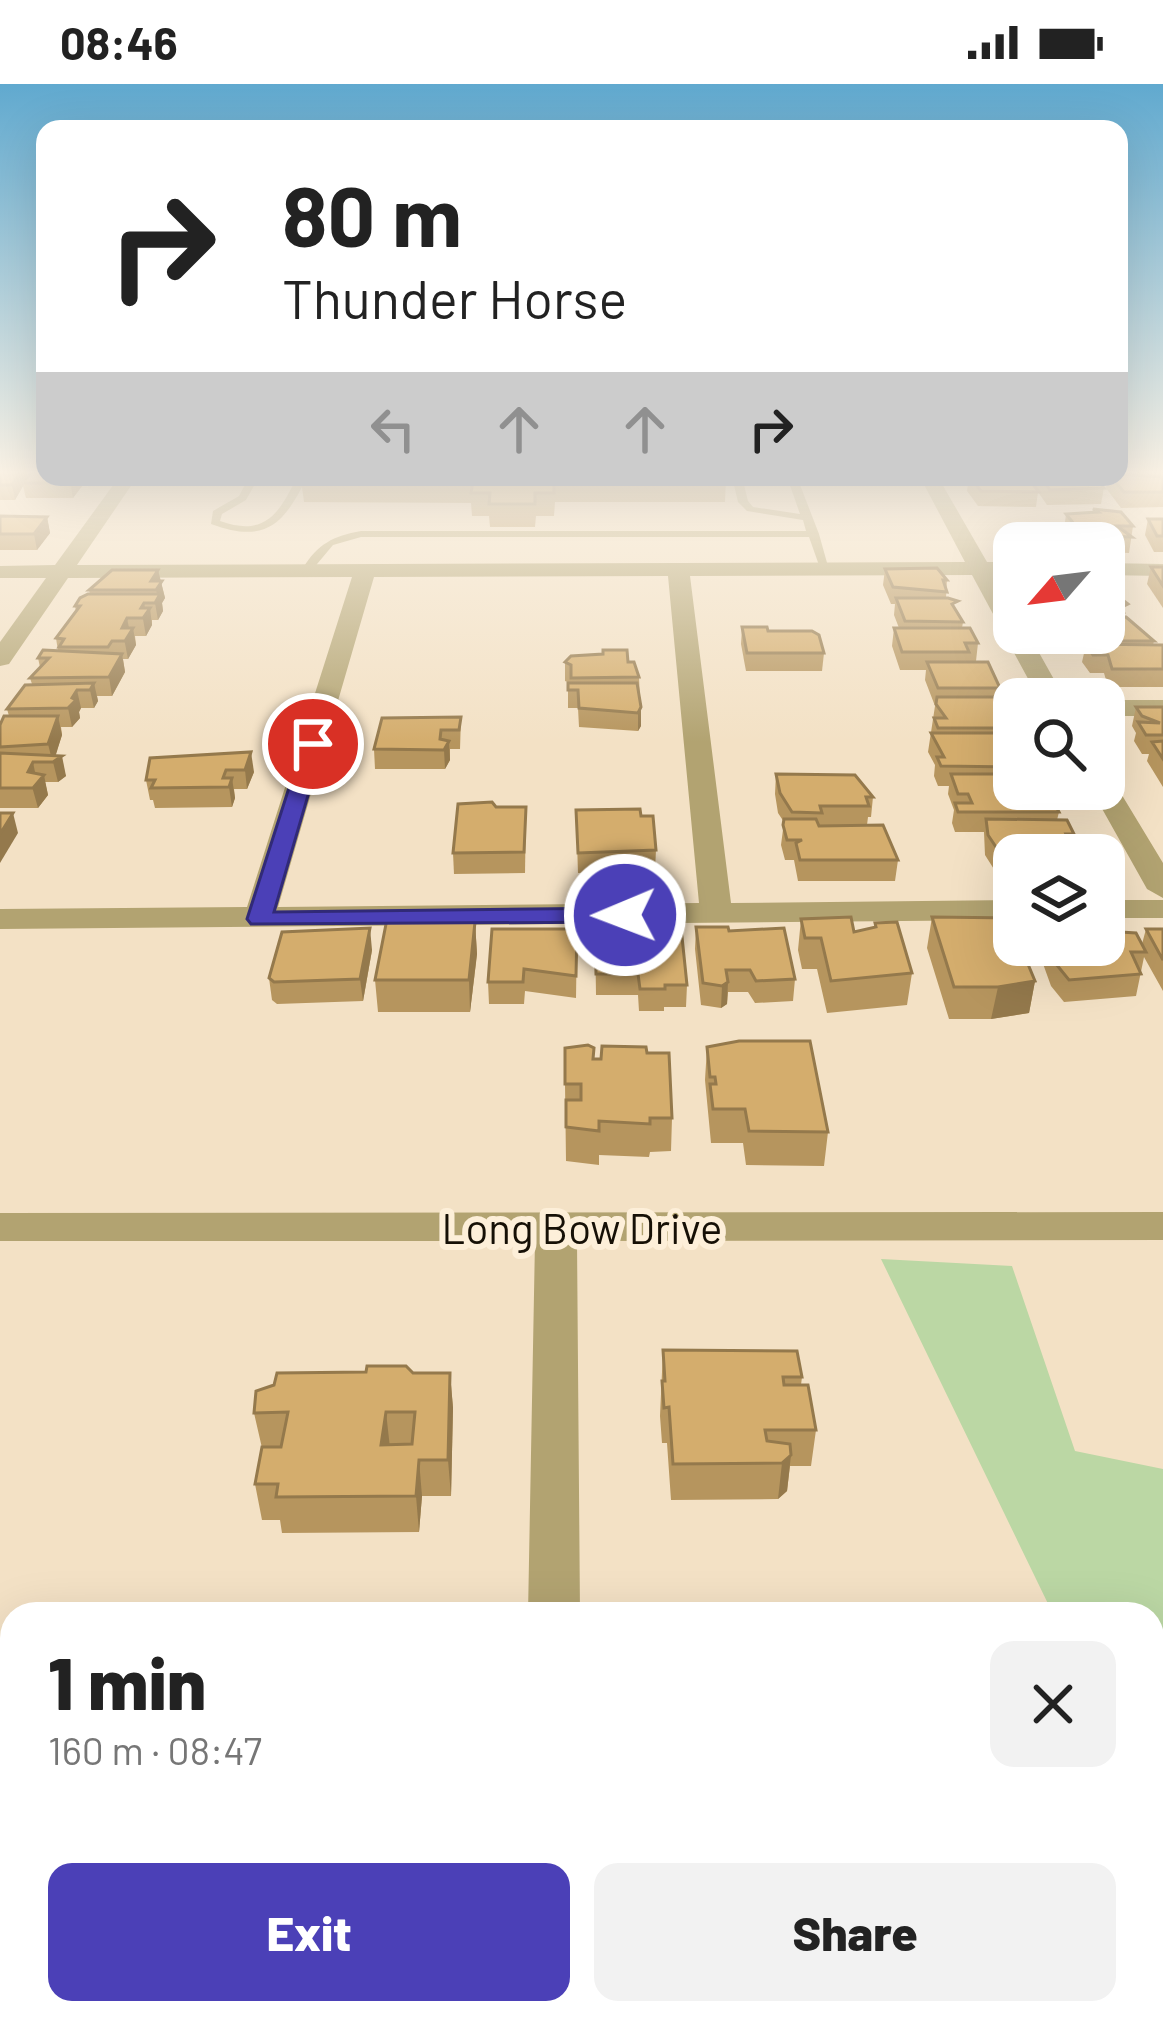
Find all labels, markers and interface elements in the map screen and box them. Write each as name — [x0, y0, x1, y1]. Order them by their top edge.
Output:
text: 08:46 — [60, 15, 178, 69]
text: 80 m — [282, 163, 462, 264]
icon: right — [84, 168, 240, 324]
text: Thunder Horse — [282, 265, 627, 330]
icon: left — [360, 396, 426, 462]
icon: ahead — [486, 396, 552, 462]
icon: ahead — [612, 396, 678, 462]
icon: right — [738, 396, 804, 462]
north arrow — [993, 522, 1125, 654]
map controls — [993, 522, 1125, 966]
button: search — [993, 678, 1125, 810]
pin — [262, 693, 364, 795]
icon: arrive — [280, 711, 346, 777]
button: layers — [993, 834, 1125, 966]
position arrow — [562, 852, 688, 978]
street label: Long Bow Drive — [442, 1202, 722, 1253]
text: 1 min — [48, 1638, 206, 1724]
button: close — [990, 1641, 1116, 1767]
text: 160 m · 08:47 — [48, 1726, 262, 1773]
button: Exit — [48, 1863, 570, 2001]
button: Share — [594, 1863, 1116, 2001]

